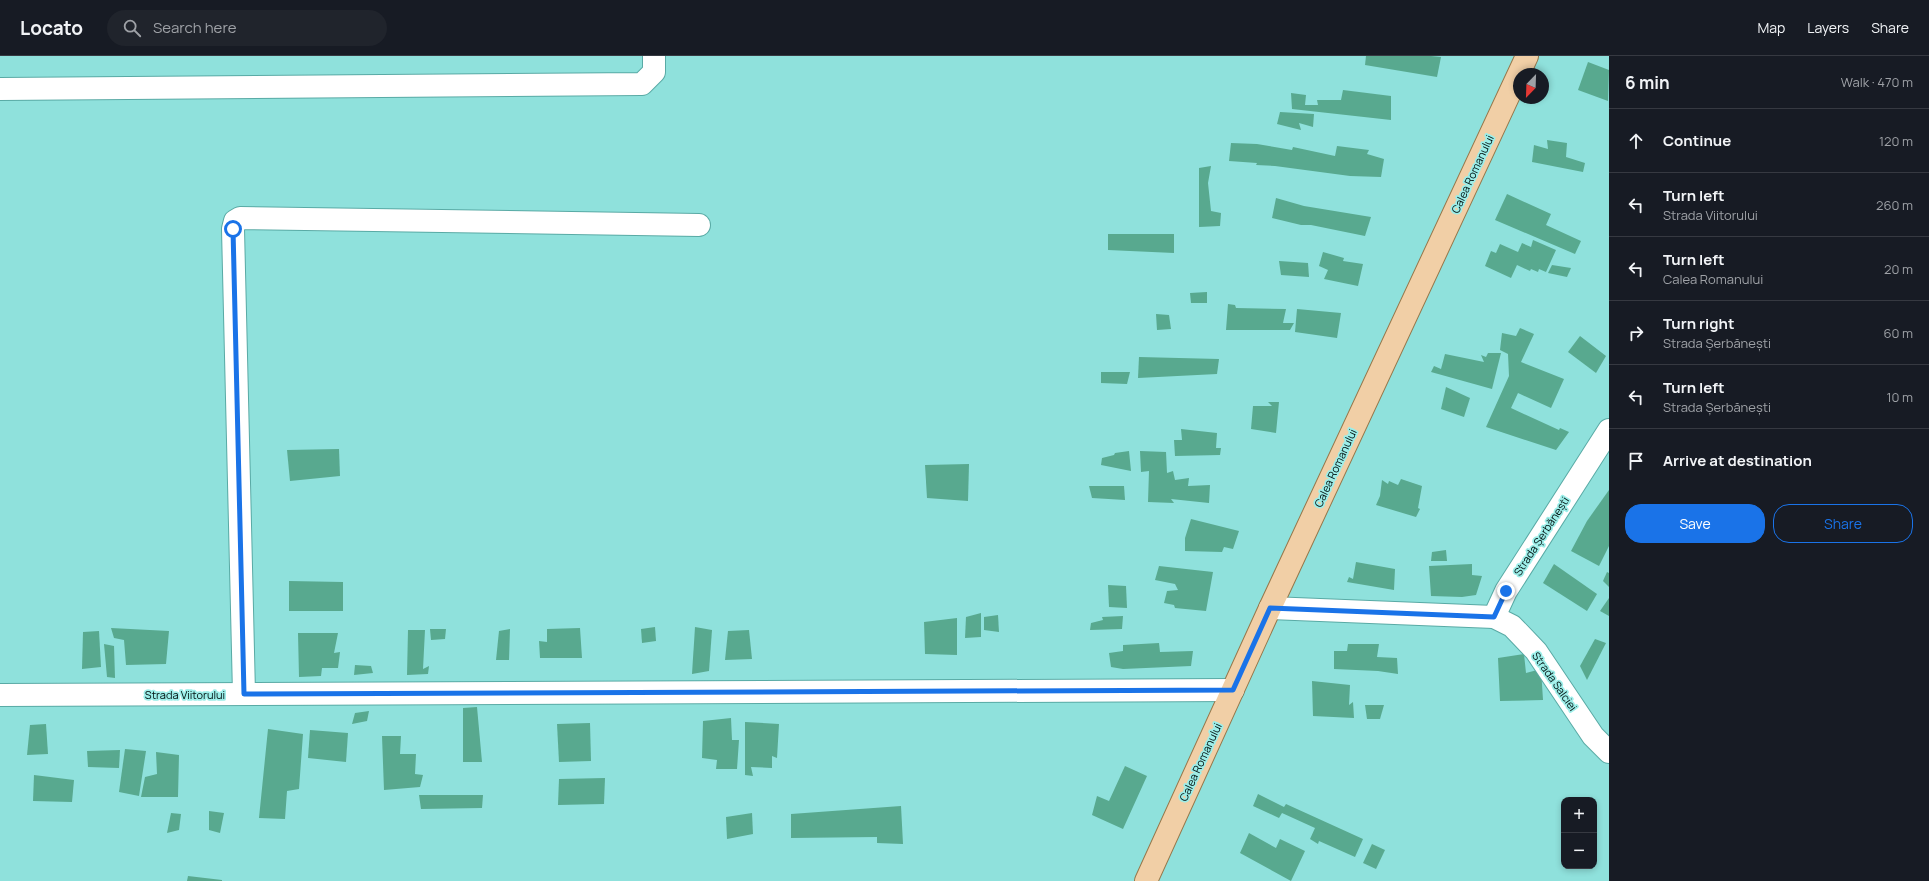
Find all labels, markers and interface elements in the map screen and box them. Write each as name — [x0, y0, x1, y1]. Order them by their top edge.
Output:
search box — [107, 10, 387, 46]
text: Locato — [20, 15, 83, 41]
icon: search — [121, 17, 143, 39]
text: Search here — [153, 17, 236, 38]
text: Map — [1757, 18, 1785, 37]
text: Layers — [1807, 18, 1849, 37]
text: Share — [1871, 18, 1909, 37]
north arrow — [1513, 68, 1549, 104]
text: 6 min — [1625, 71, 1670, 94]
text: Walk · 470 m — [1841, 73, 1913, 91]
icon: ahead — [1625, 130, 1647, 152]
text: Continue — [1663, 130, 1731, 151]
street label: Calea Romanului — [1447, 132, 1497, 216]
text: 120 m — [1879, 132, 1913, 150]
text: Turn left — [1663, 185, 1725, 206]
icon: left — [1625, 194, 1647, 216]
text: 260 m — [1876, 196, 1913, 214]
text: Strada Viitorului — [1663, 206, 1758, 224]
route start — [224, 220, 242, 238]
text: Turn left — [1663, 249, 1725, 270]
icon: left — [1625, 258, 1647, 280]
text: 20 m — [1884, 260, 1913, 278]
text: Calea Romanului — [1663, 270, 1763, 288]
text: Turn right — [1663, 313, 1734, 334]
icon: right — [1625, 322, 1647, 344]
text: 60 m — [1883, 324, 1913, 342]
text: Strada Șerbănești — [1663, 334, 1771, 352]
text: Turn left — [1663, 377, 1725, 398]
icon: left — [1625, 386, 1647, 408]
text: 10 m — [1886, 388, 1913, 406]
text: Strada Șerbănești — [1663, 398, 1771, 416]
street label: Calea Romanului — [1310, 426, 1360, 510]
icon: arrive — [1625, 450, 1647, 472]
text: Arrive at destination — [1663, 450, 1812, 471]
street label: Strada Șerbănești — [1510, 494, 1572, 578]
button: Save — [1625, 504, 1765, 543]
button: Share — [1773, 504, 1913, 543]
route end — [1497, 582, 1515, 600]
street label: Strada Salciei — [1529, 649, 1581, 713]
street label: Strada Viitorului — [145, 687, 225, 702]
street label: Calea Romanului — [1175, 720, 1225, 804]
map controls — [1561, 797, 1597, 869]
button: + — [1561, 797, 1597, 833]
button: − — [1561, 833, 1597, 869]

